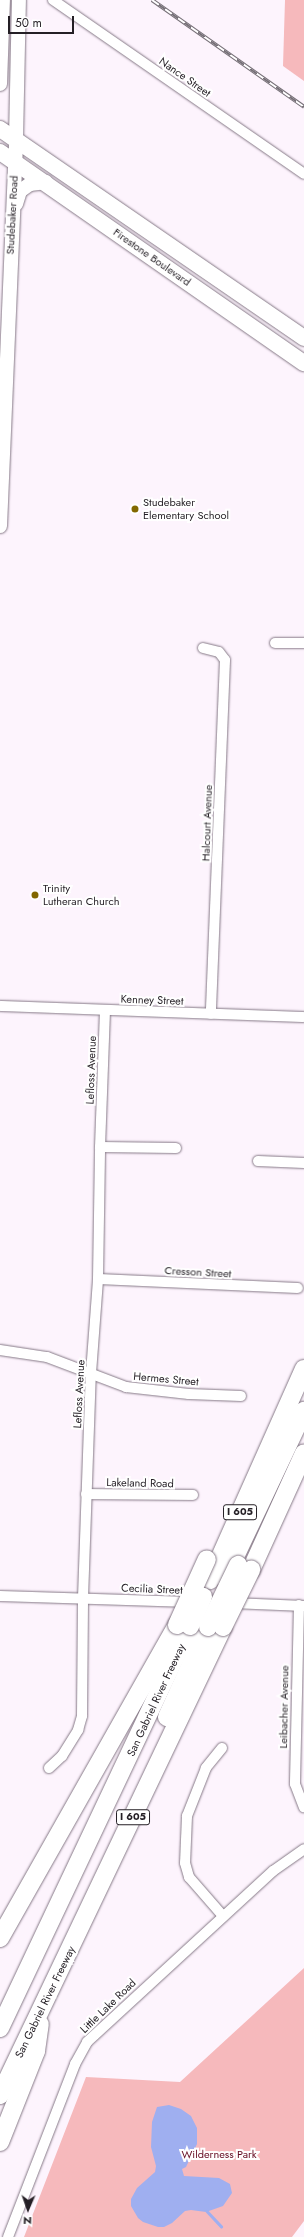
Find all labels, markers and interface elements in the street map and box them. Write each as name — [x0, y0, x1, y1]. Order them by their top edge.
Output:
scale bar — [10, 8, 76, 34]
text: 50 m — [15, 14, 42, 32]
street label: Nance Street — [157, 54, 213, 100]
street label: Studebaker Road — [3, 175, 21, 255]
street label: Firestone Boulevard — [111, 225, 193, 289]
place label: Studebaker Elementary School — [143, 496, 229, 522]
marker: Studebaker Elementary School — [130, 504, 140, 514]
street label: Halcourt Avenue — [199, 784, 215, 862]
place label: Trinity Lutheran Church — [43, 882, 119, 908]
marker: Trinity Lutheran Church — [30, 890, 40, 900]
street label: Kenney Street — [120, 992, 184, 1008]
street label: Lefloss Avenue — [83, 1035, 99, 1105]
street label: Cresson Street — [164, 1264, 232, 1280]
street label: Lefloss Avenue — [71, 1359, 87, 1429]
street label: Hermes Street — [133, 1370, 199, 1388]
street label: Lakeland Road — [106, 1476, 174, 1490]
road number: I 605 — [223, 1504, 257, 1520]
street label: Cecilia Street — [121, 1581, 183, 1597]
street label: San Gabriel River Freeway — [124, 1642, 188, 1758]
street label: Leibacher Avenue — [277, 1665, 291, 1749]
road number: I 605 — [116, 1809, 150, 1825]
street label: San Gabriel River Freeway — [12, 1944, 78, 2060]
street label: Little Lake Road — [77, 1976, 139, 2036]
park label: Wilderness Park — [181, 2147, 257, 2161]
north arrow — [8, 2189, 48, 2229]
text: N — [23, 2213, 32, 2229]

